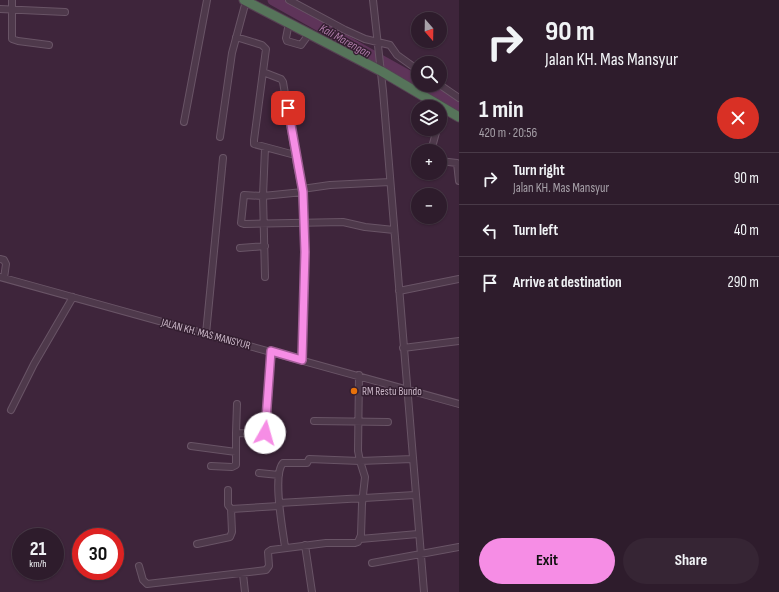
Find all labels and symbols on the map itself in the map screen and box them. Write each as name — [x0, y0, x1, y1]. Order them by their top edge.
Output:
north arrow — [411, 12, 447, 48]
water label: Kali Marengan — [317, 21, 373, 61]
pin — [271, 91, 305, 125]
street label: JALAN KH. MAS MANSYUR — [159, 316, 252, 352]
place label: RM Restu Bundo — [362, 385, 422, 398]
marker: RM Restu Bundo — [349, 386, 359, 396]
position arrow — [244, 412, 286, 454]
speed limit sign: 30 — [72, 528, 124, 580]

